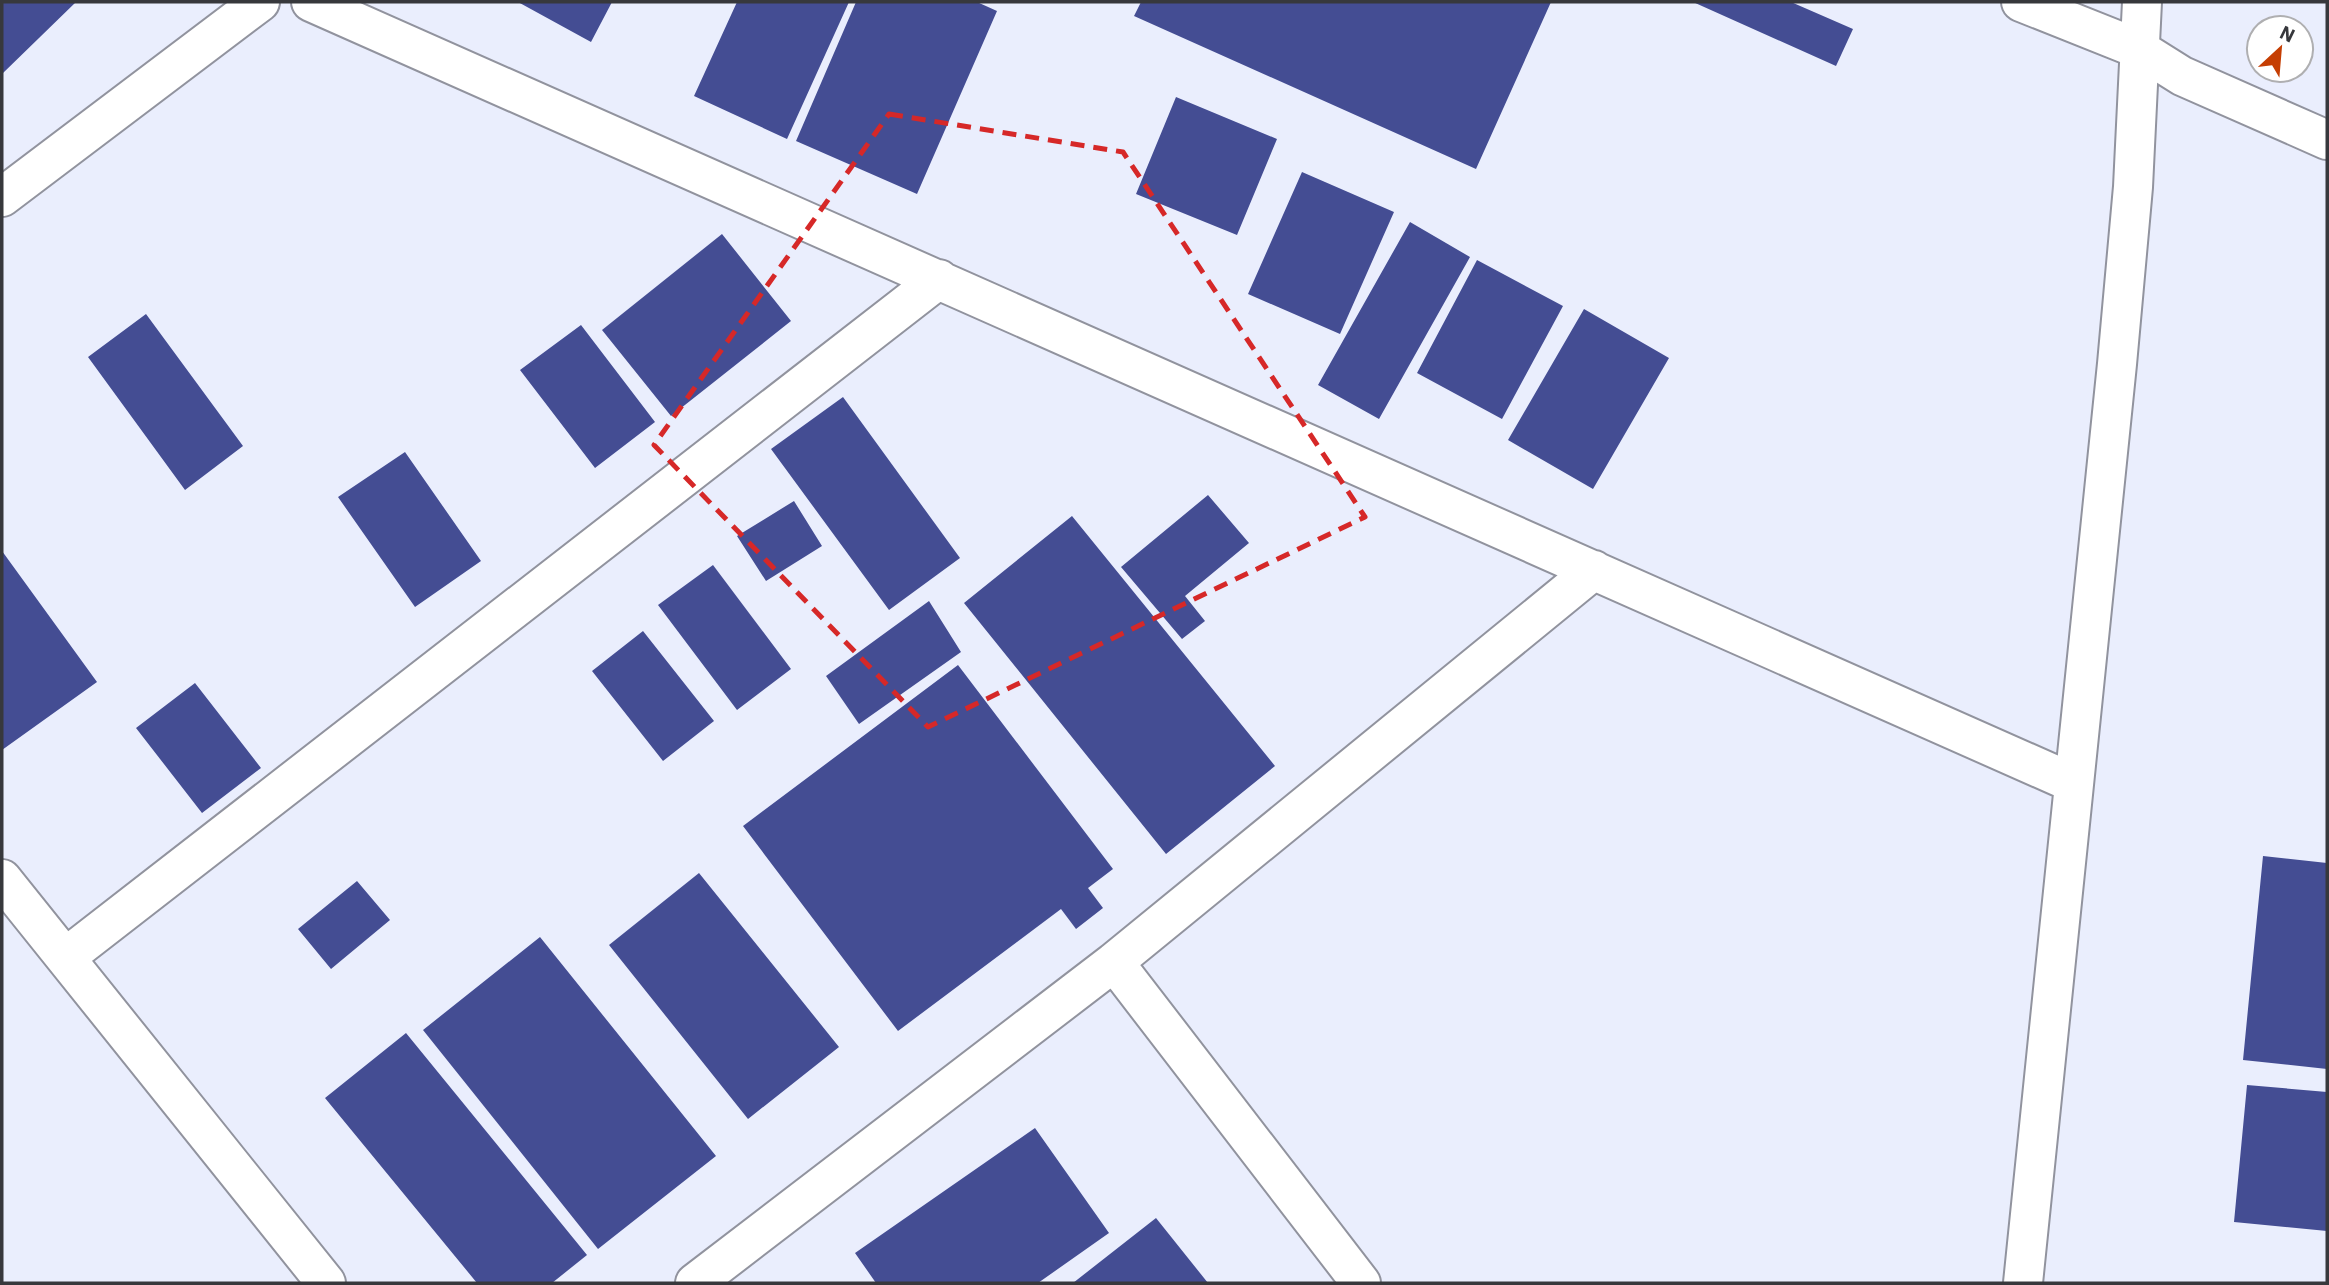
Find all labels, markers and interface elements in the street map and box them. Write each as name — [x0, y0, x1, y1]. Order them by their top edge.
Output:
north arrow — [2245, 14, 2315, 84]
text: N — [2276, 20, 2299, 48]

